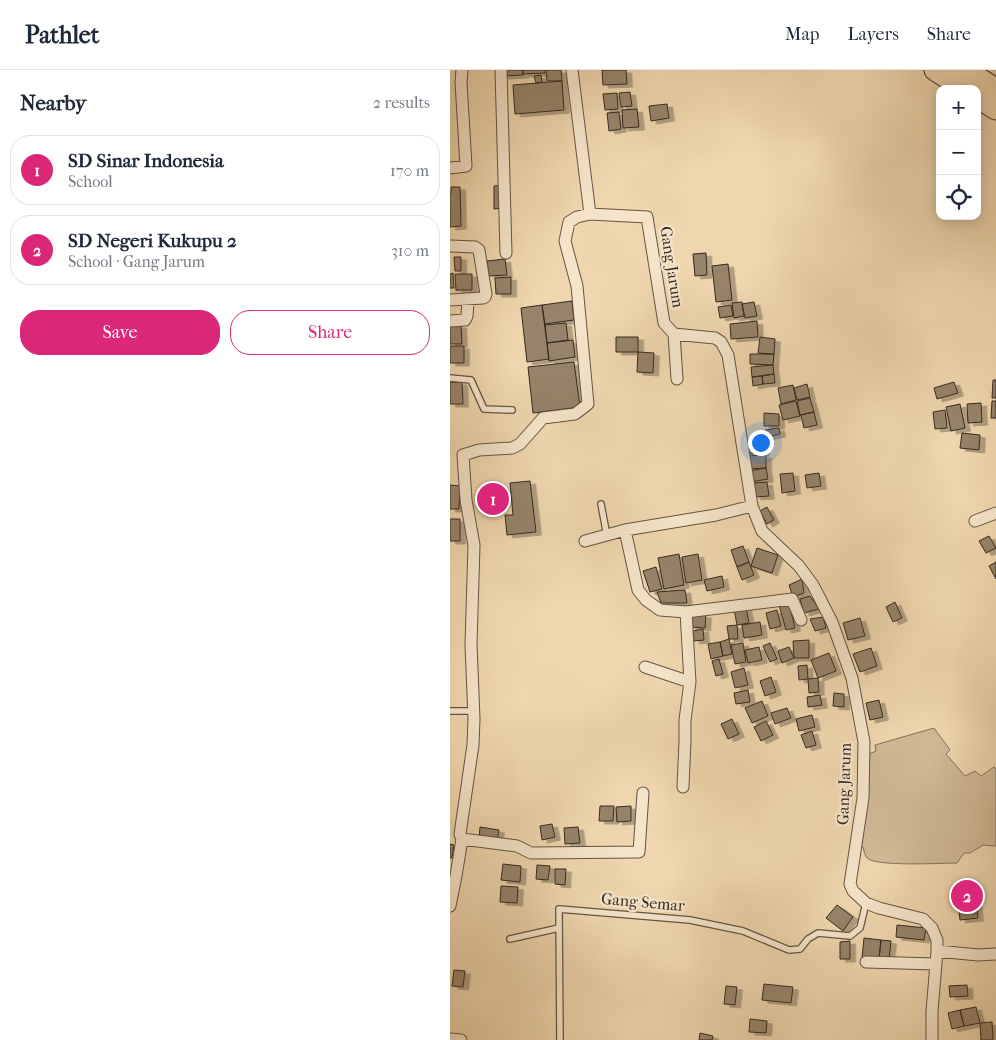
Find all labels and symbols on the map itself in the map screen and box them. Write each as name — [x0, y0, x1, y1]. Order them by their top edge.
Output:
street label: Gang Jarum — [656, 225, 688, 310]
your location — [748, 430, 774, 456]
pin: 1 — [477, 480, 509, 518]
street label: Gang Jarum — [833, 742, 855, 825]
pin: 2 — [951, 877, 983, 915]
street label: Gang Semar — [600, 889, 686, 915]

